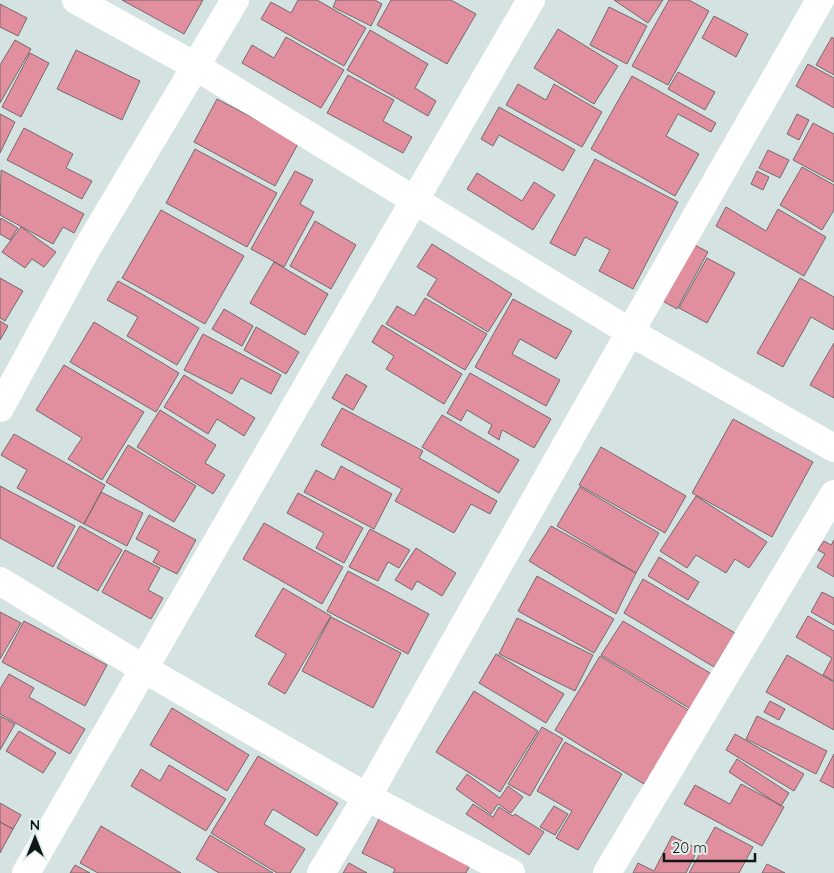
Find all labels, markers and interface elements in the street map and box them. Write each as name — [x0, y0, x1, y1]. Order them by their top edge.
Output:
north arrow — [10, 813, 60, 863]
text: N — [30, 816, 40, 834]
scale bar — [664, 830, 755, 862]
text: 20 m — [672, 838, 707, 857]

